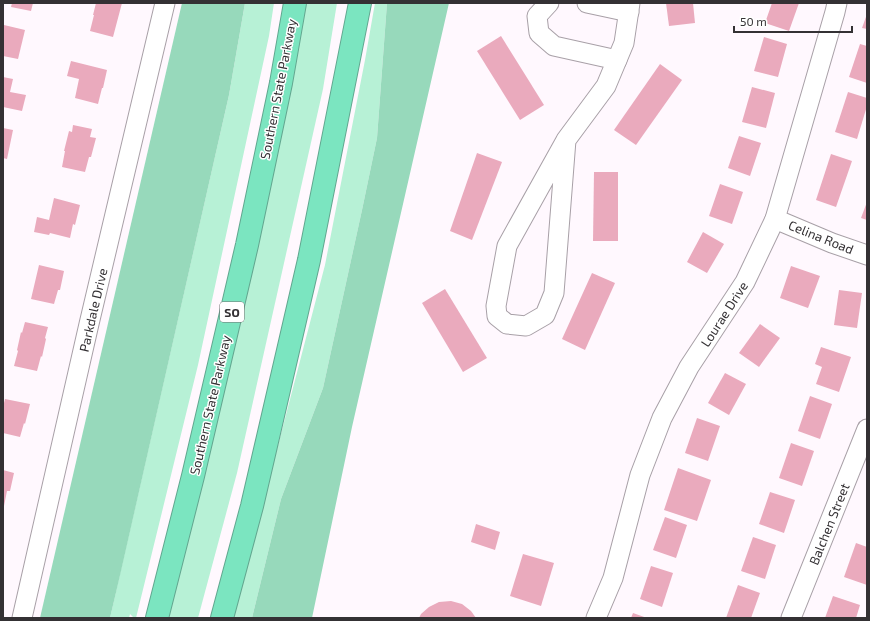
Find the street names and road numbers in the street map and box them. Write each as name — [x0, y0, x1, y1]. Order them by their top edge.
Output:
street label: Southern State Parkway — [257, 17, 299, 161]
street label: Celina Road — [786, 217, 856, 257]
street label: Parkdale Drive — [76, 266, 110, 354]
street label: Lourae Drive — [697, 278, 751, 350]
road number: SO — [220, 302, 244, 322]
street label: Southern State Parkway — [186, 334, 234, 476]
street label: Balchen Street — [805, 481, 853, 567]

